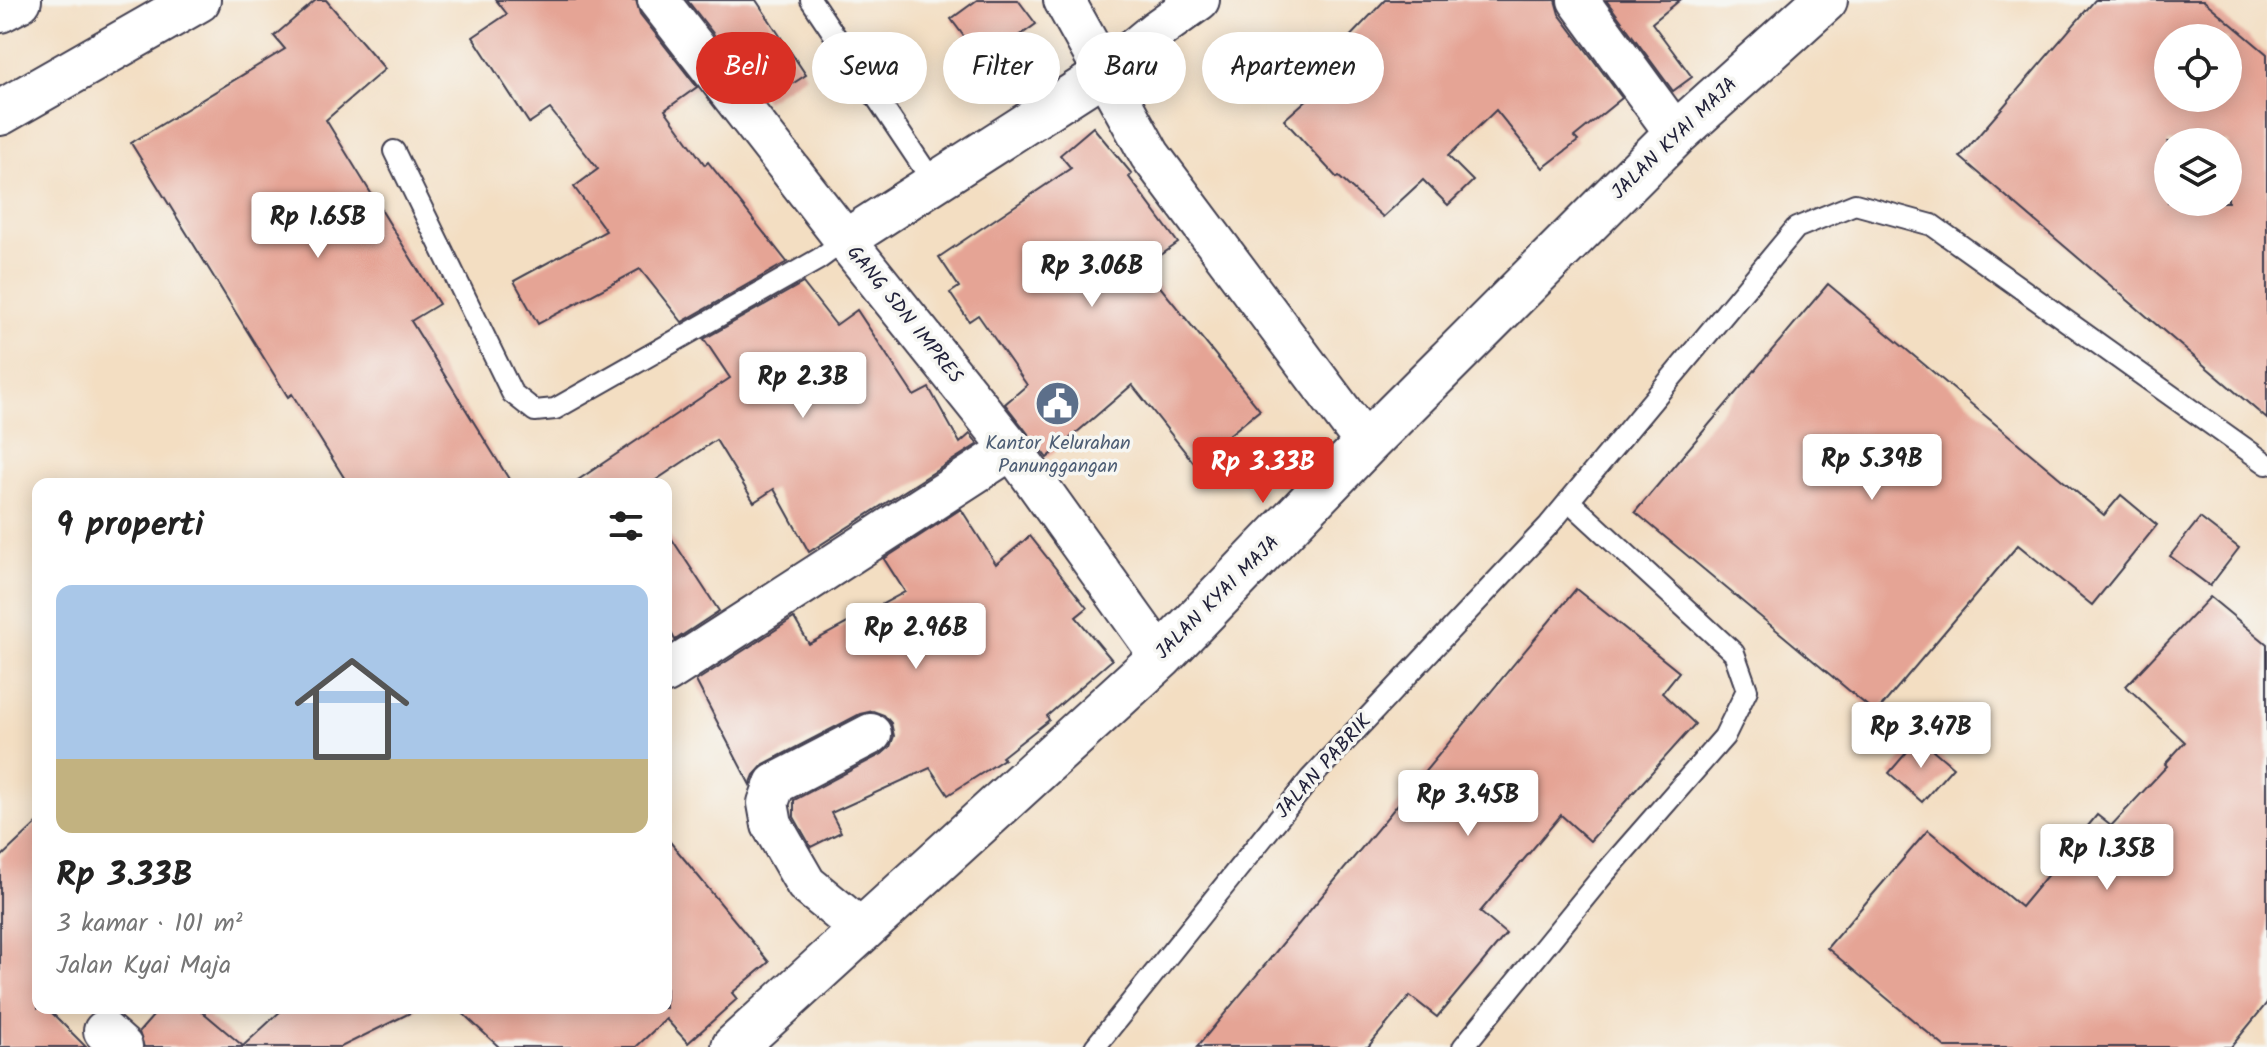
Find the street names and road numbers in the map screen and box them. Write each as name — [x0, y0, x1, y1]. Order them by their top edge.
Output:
street label: JALAN KYAI MAJA — [1604, 70, 1746, 208]
street label: GANG SDN IMPRES — [838, 239, 970, 391]
street label: JALAN KYAI MAJA — [1148, 528, 1288, 668]
street label: JALAN PABRIK — [1268, 707, 1380, 827]

